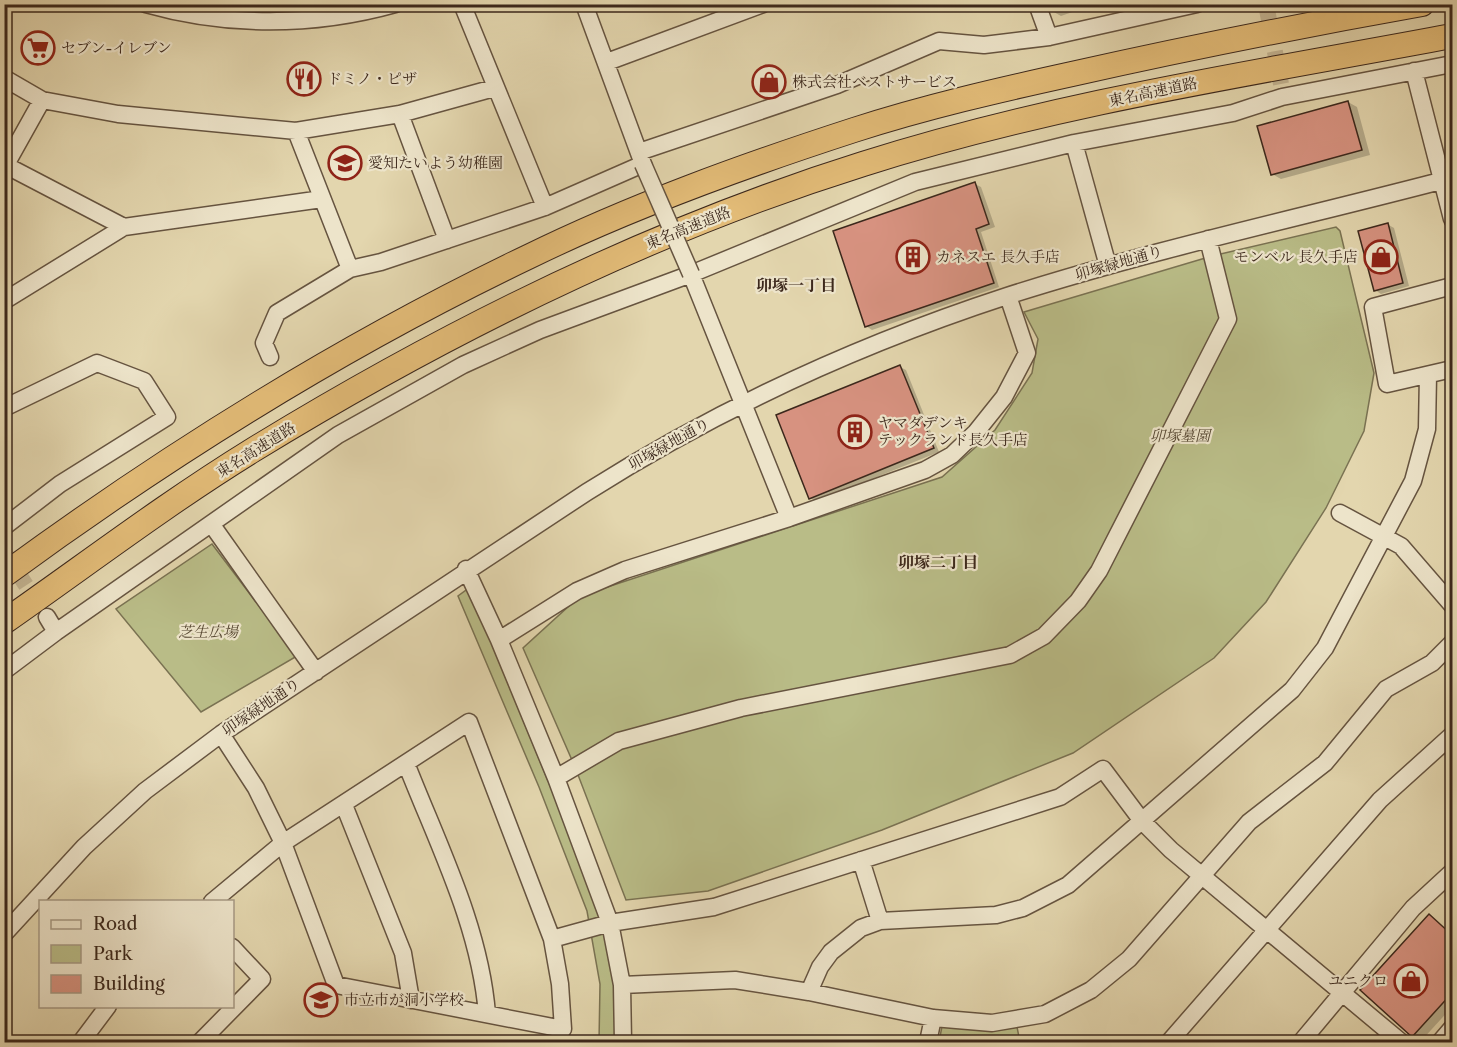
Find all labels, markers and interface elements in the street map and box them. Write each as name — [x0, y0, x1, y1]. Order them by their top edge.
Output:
supermarket icon: セブン-イレブン — [20, 30, 56, 66]
place label: セブン-イレブン — [61, 38, 172, 57]
restaurant icon: ドミノ・ピザ — [286, 61, 322, 97]
shop icon: 株式会社ベストサービス — [751, 64, 787, 100]
place label: ドミノ・ピザ — [327, 69, 417, 88]
place label: 株式会社ベストサービス — [792, 72, 957, 91]
street label: 東名高速道路 — [1107, 73, 1199, 110]
school or university icon: 愛知たいよう幼稚園 — [327, 145, 363, 181]
place label: 愛知たいよう幼稚園 — [368, 153, 503, 172]
street label: 東名高速道路 — [643, 202, 733, 253]
building icon: カネスエ 長久手店 — [895, 239, 931, 275]
shop icon: モンベル 長久手店 — [1363, 239, 1399, 275]
street label: 卯塚緑地通り — [1073, 241, 1165, 284]
place label: カネスエ 長久手店 — [936, 247, 1060, 266]
place label: モンベル 長久手店 — [1234, 247, 1358, 266]
district label: 卯塚一丁目 — [756, 275, 836, 295]
street label: 卯塚緑地通り — [625, 413, 713, 474]
place label: ヤマダデンキ テックランド長久手店 — [878, 413, 1028, 449]
building icon: ヤマダデンキ テックランド長久手店 — [837, 414, 873, 450]
street label: 東名高速道路 — [213, 418, 299, 481]
park label: 卯塚墓園 — [1150, 426, 1213, 445]
district label: 卯塚二丁目 — [898, 552, 978, 572]
park label: 芝生広場 — [178, 622, 240, 641]
street label: 卯塚緑地通り — [218, 674, 303, 740]
legend — [39, 900, 234, 1008]
text: Road — [93, 913, 138, 935]
text: Park — [93, 943, 134, 965]
shop icon: ユニクロ — [1393, 963, 1429, 999]
place label: ユニクロ — [1328, 971, 1388, 990]
text: Building — [93, 973, 165, 995]
school or university icon: 市立市が洞小学校 — [303, 982, 339, 1018]
place label: 市立市が洞小学校 — [344, 990, 464, 1009]

